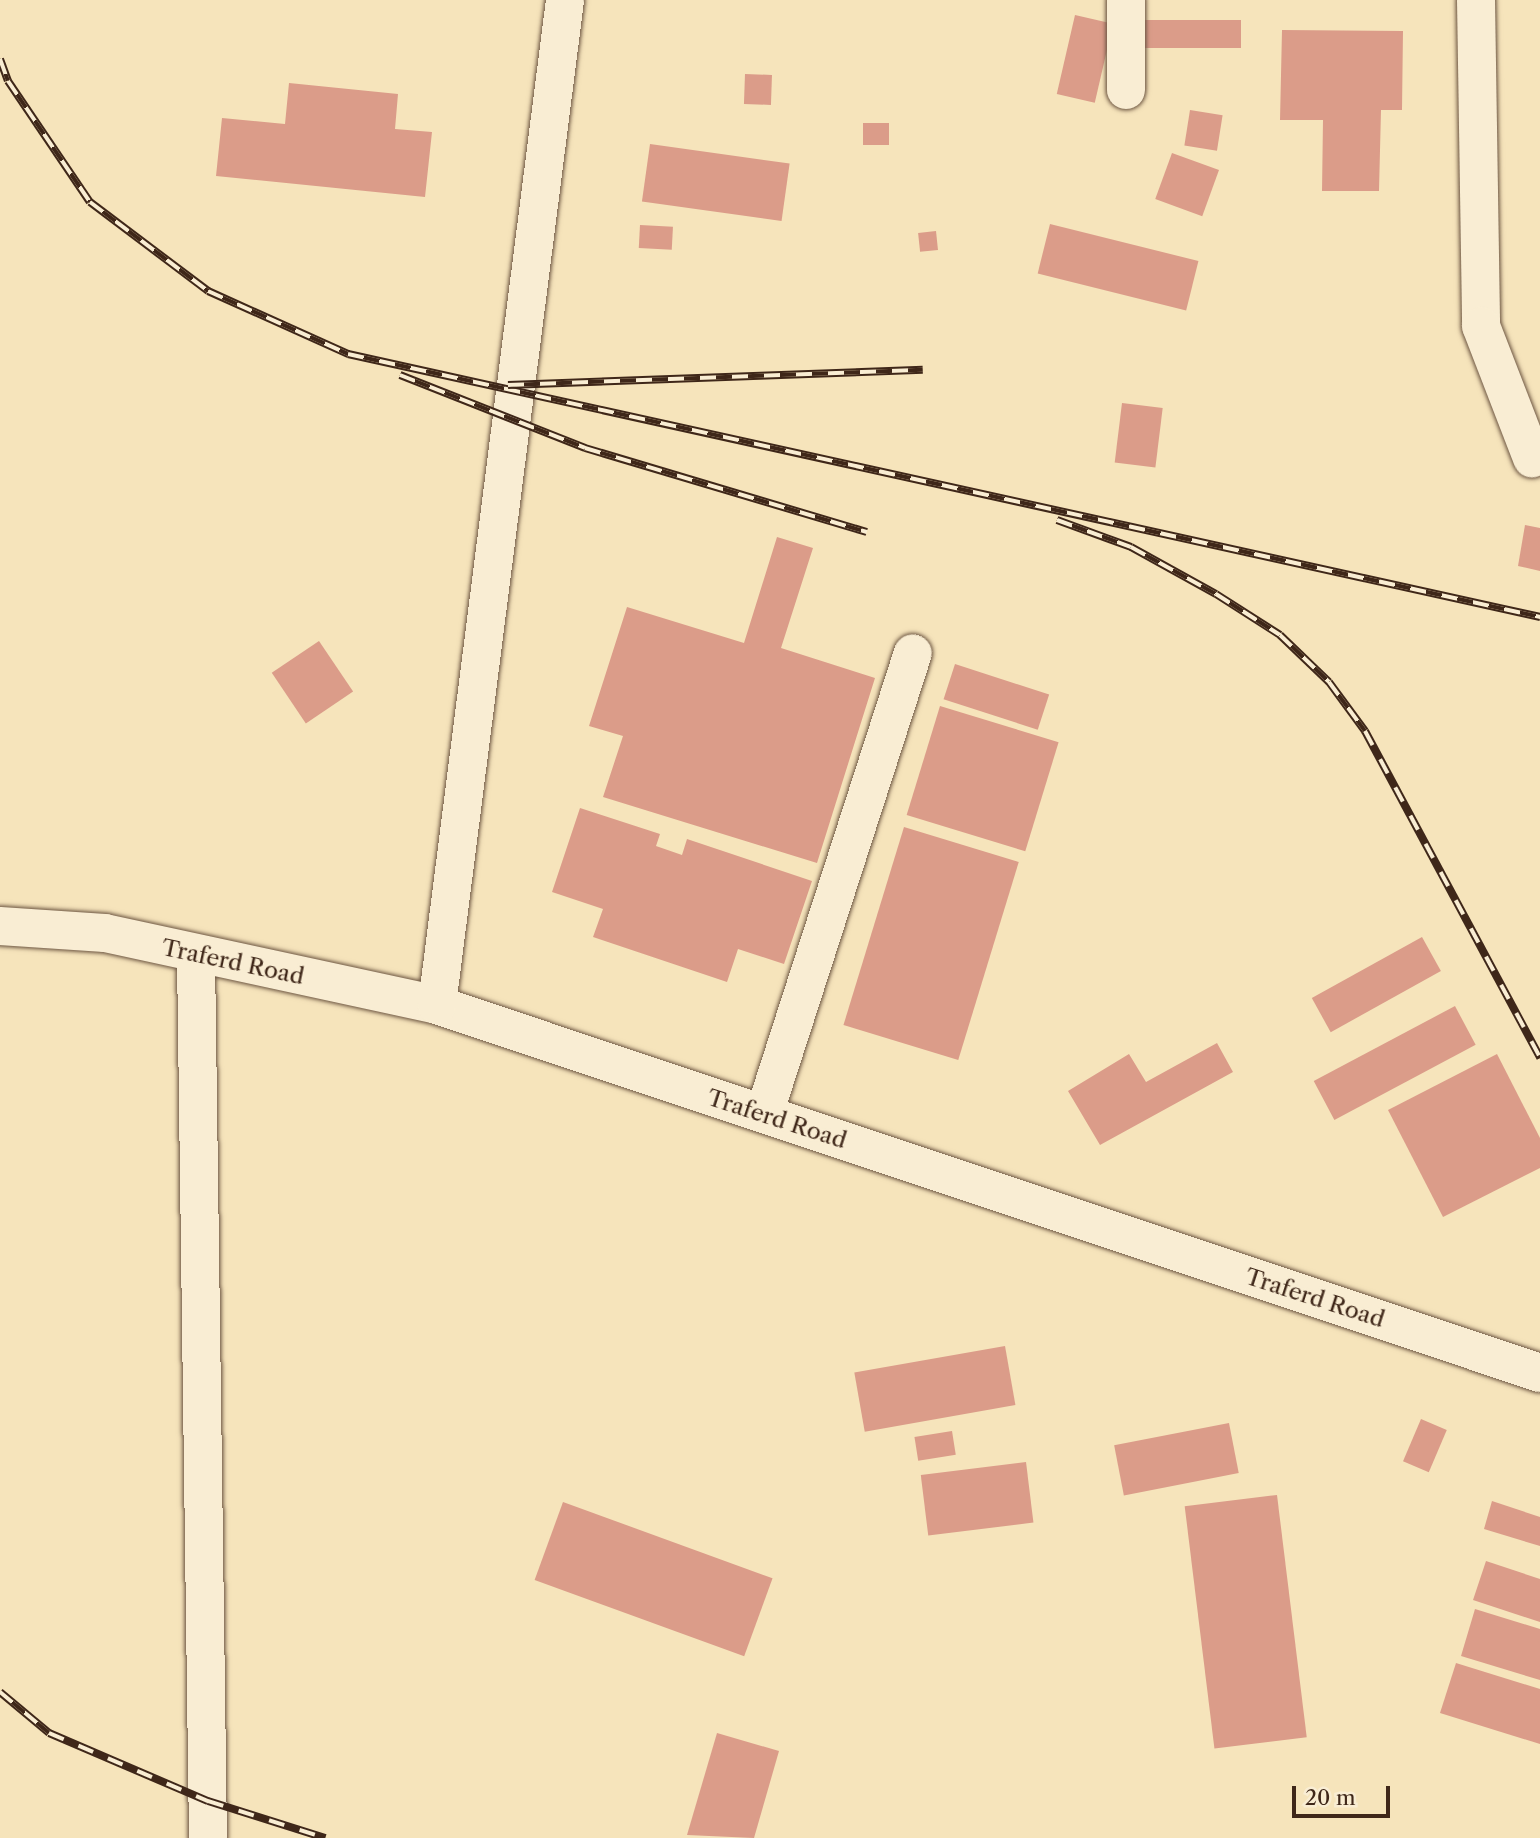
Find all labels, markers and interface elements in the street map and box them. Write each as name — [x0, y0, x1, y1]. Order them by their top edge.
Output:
street label: Traferd Road — [159, 933, 307, 991]
street label: Traferd Road — [704, 1084, 850, 1154]
street label: Traferd Road — [1242, 1263, 1388, 1333]
scale bar — [1295, 1772, 1393, 1816]
text: 20 m — [1305, 1785, 1356, 1810]

